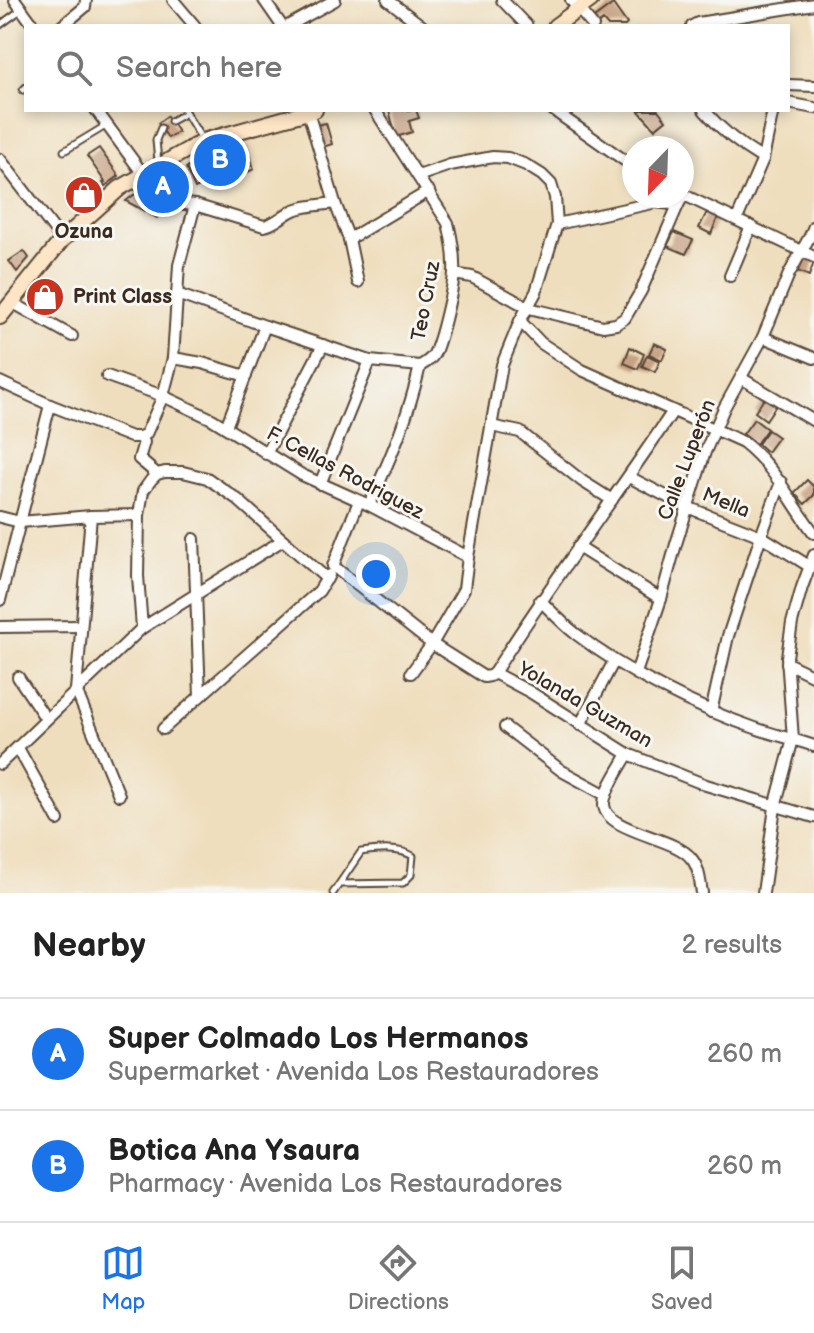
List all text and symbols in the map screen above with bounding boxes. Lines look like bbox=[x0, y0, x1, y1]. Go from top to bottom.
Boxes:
search box bbox=[24, 24, 790, 112]
icon: search bbox=[52, 46, 96, 90]
text: Search here bbox=[116, 50, 282, 86]
pin: B bbox=[194, 130, 246, 190]
north arrow bbox=[622, 136, 694, 208]
pin: A bbox=[137, 157, 189, 217]
shop icon: Ozuna bbox=[63, 174, 105, 216]
place label: Ozuna bbox=[55, 220, 113, 244]
street label: Teo Cruz bbox=[407, 259, 446, 343]
shop icon: Print Class bbox=[24, 276, 66, 318]
place label: Print Class bbox=[73, 285, 172, 309]
street label: Calle Luperón bbox=[653, 396, 721, 524]
street label: F. Cellas Rodriguez bbox=[262, 422, 428, 525]
street label: Mella bbox=[699, 483, 753, 523]
your location bbox=[356, 554, 396, 594]
street label: Yolanda Guzman bbox=[513, 656, 657, 753]
text: Nearby bbox=[32, 925, 146, 966]
text: 2 results bbox=[682, 930, 782, 961]
text: Super Colmado Los Hermanos bbox=[108, 1021, 529, 1057]
text: A bbox=[50, 1039, 66, 1070]
text: 260 m bbox=[707, 1039, 782, 1070]
text: Supermarket · Avenida Los Restauradores bbox=[108, 1057, 599, 1088]
text: Botica Ana Ysaura bbox=[108, 1133, 360, 1169]
text: B bbox=[49, 1151, 67, 1182]
text: 260 m bbox=[707, 1151, 782, 1182]
text: Pharmacy · Avenida Los Restauradores bbox=[108, 1169, 562, 1200]
tab: Map bbox=[101, 1241, 145, 1316]
tab: Directions bbox=[348, 1241, 449, 1316]
tab: Saved bbox=[651, 1241, 713, 1316]

